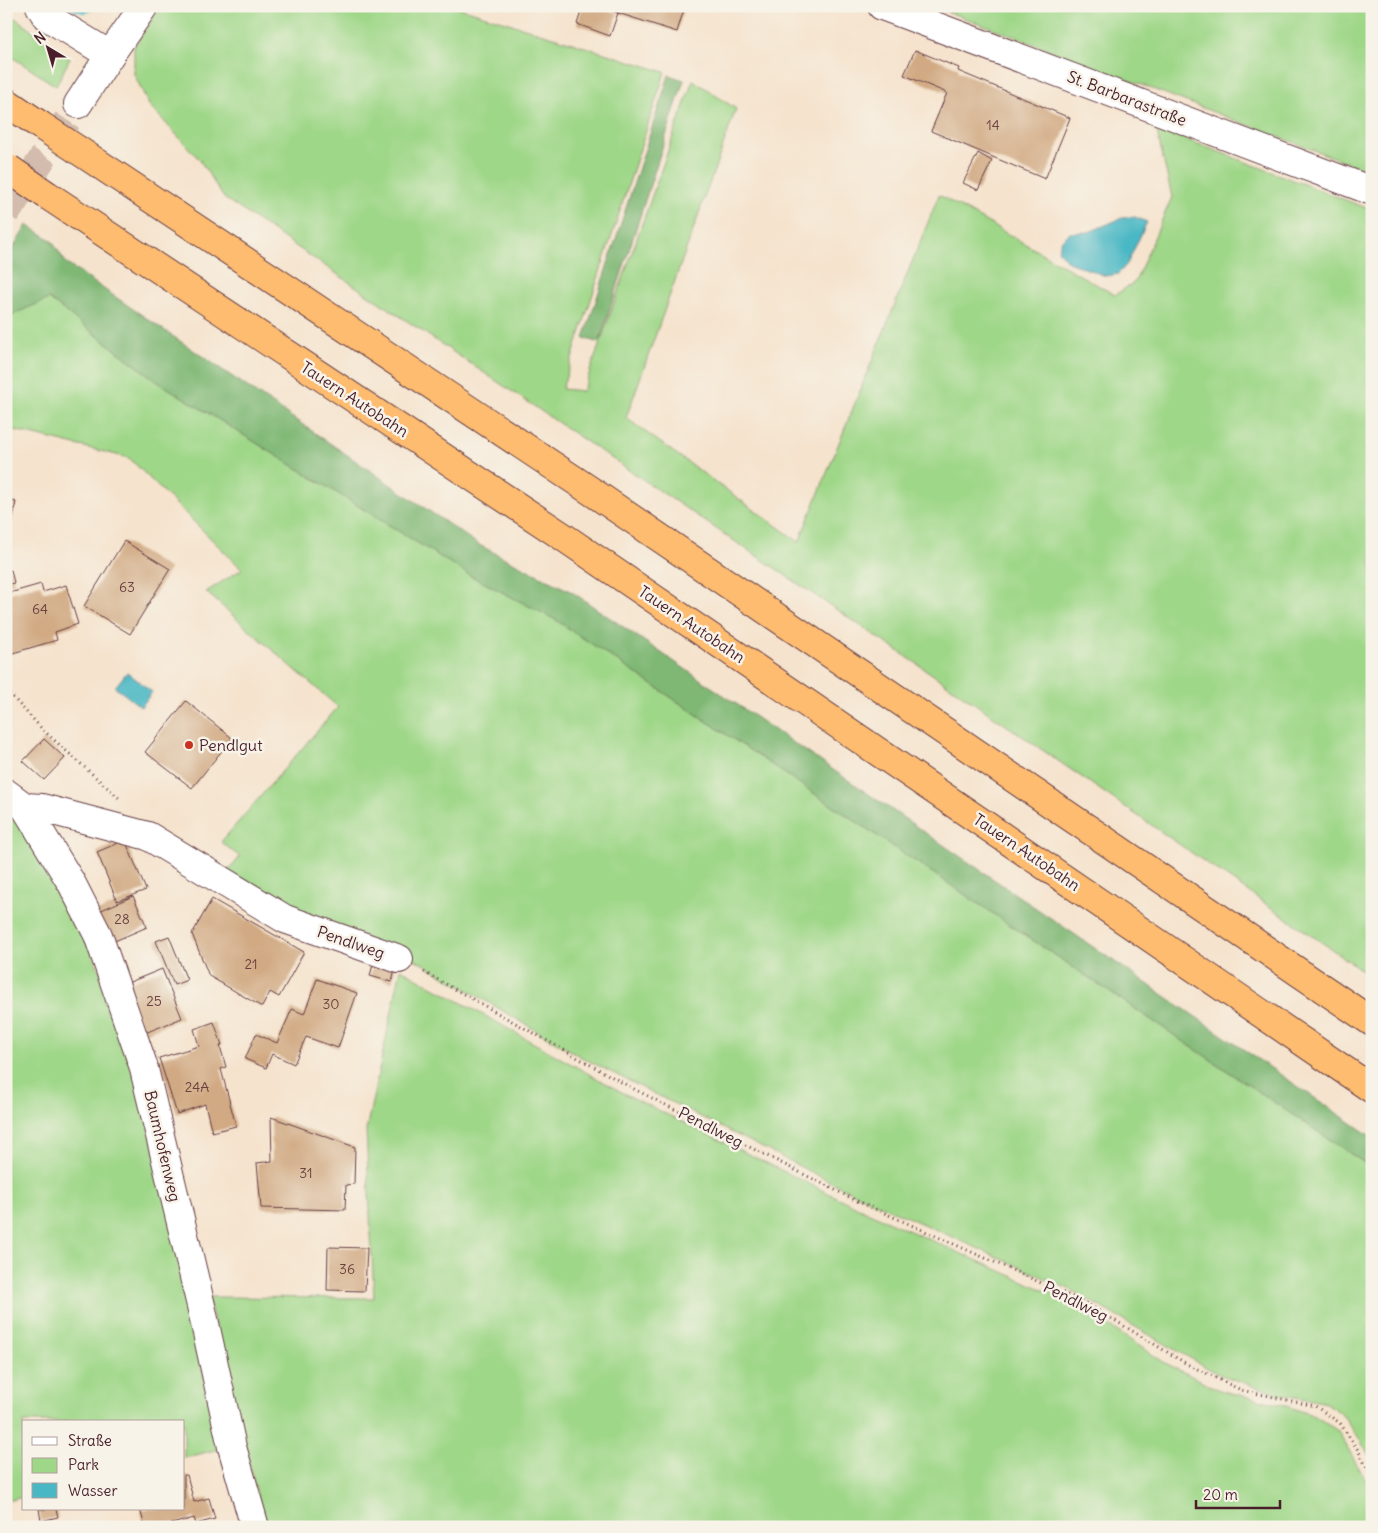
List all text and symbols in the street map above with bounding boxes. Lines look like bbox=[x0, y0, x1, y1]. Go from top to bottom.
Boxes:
north arrow bbox=[22, 22, 72, 72]
text: N bbox=[31, 28, 49, 48]
street label: St. Barbarastraße bbox=[1064, 66, 1190, 130]
house number: 14 bbox=[986, 116, 1000, 134]
street label: Tauern Autobahn bbox=[297, 357, 413, 441]
house number: 63 bbox=[119, 578, 135, 596]
street label: Tauern Autobahn bbox=[635, 581, 749, 667]
house number: 64 bbox=[32, 600, 48, 618]
place label: Pendlgut bbox=[199, 735, 263, 755]
marker: Pendlgut bbox=[183, 739, 195, 751]
street label: Tauern Autobahn bbox=[970, 809, 1084, 895]
house number: 28 bbox=[114, 910, 130, 928]
street label: Pendlweg bbox=[315, 921, 387, 963]
house number: 21 bbox=[244, 955, 258, 973]
house number: 25 bbox=[146, 992, 162, 1010]
house number: 30 bbox=[322, 995, 340, 1013]
house number: 24A bbox=[185, 1078, 209, 1096]
street label: Baumhofenweg bbox=[140, 1088, 186, 1204]
street label: Pendlweg bbox=[675, 1102, 747, 1152]
house number: 31 bbox=[299, 1164, 313, 1182]
house number: 36 bbox=[339, 1260, 355, 1278]
street label: Pendlweg bbox=[1040, 1276, 1112, 1326]
legend bbox=[22, 1420, 185, 1510]
text: Straße bbox=[68, 1431, 112, 1450]
text: Park bbox=[68, 1455, 99, 1474]
scale bar bbox=[1196, 1478, 1279, 1510]
text: Wasser bbox=[68, 1481, 118, 1500]
text: 20 m bbox=[1203, 1485, 1238, 1504]

